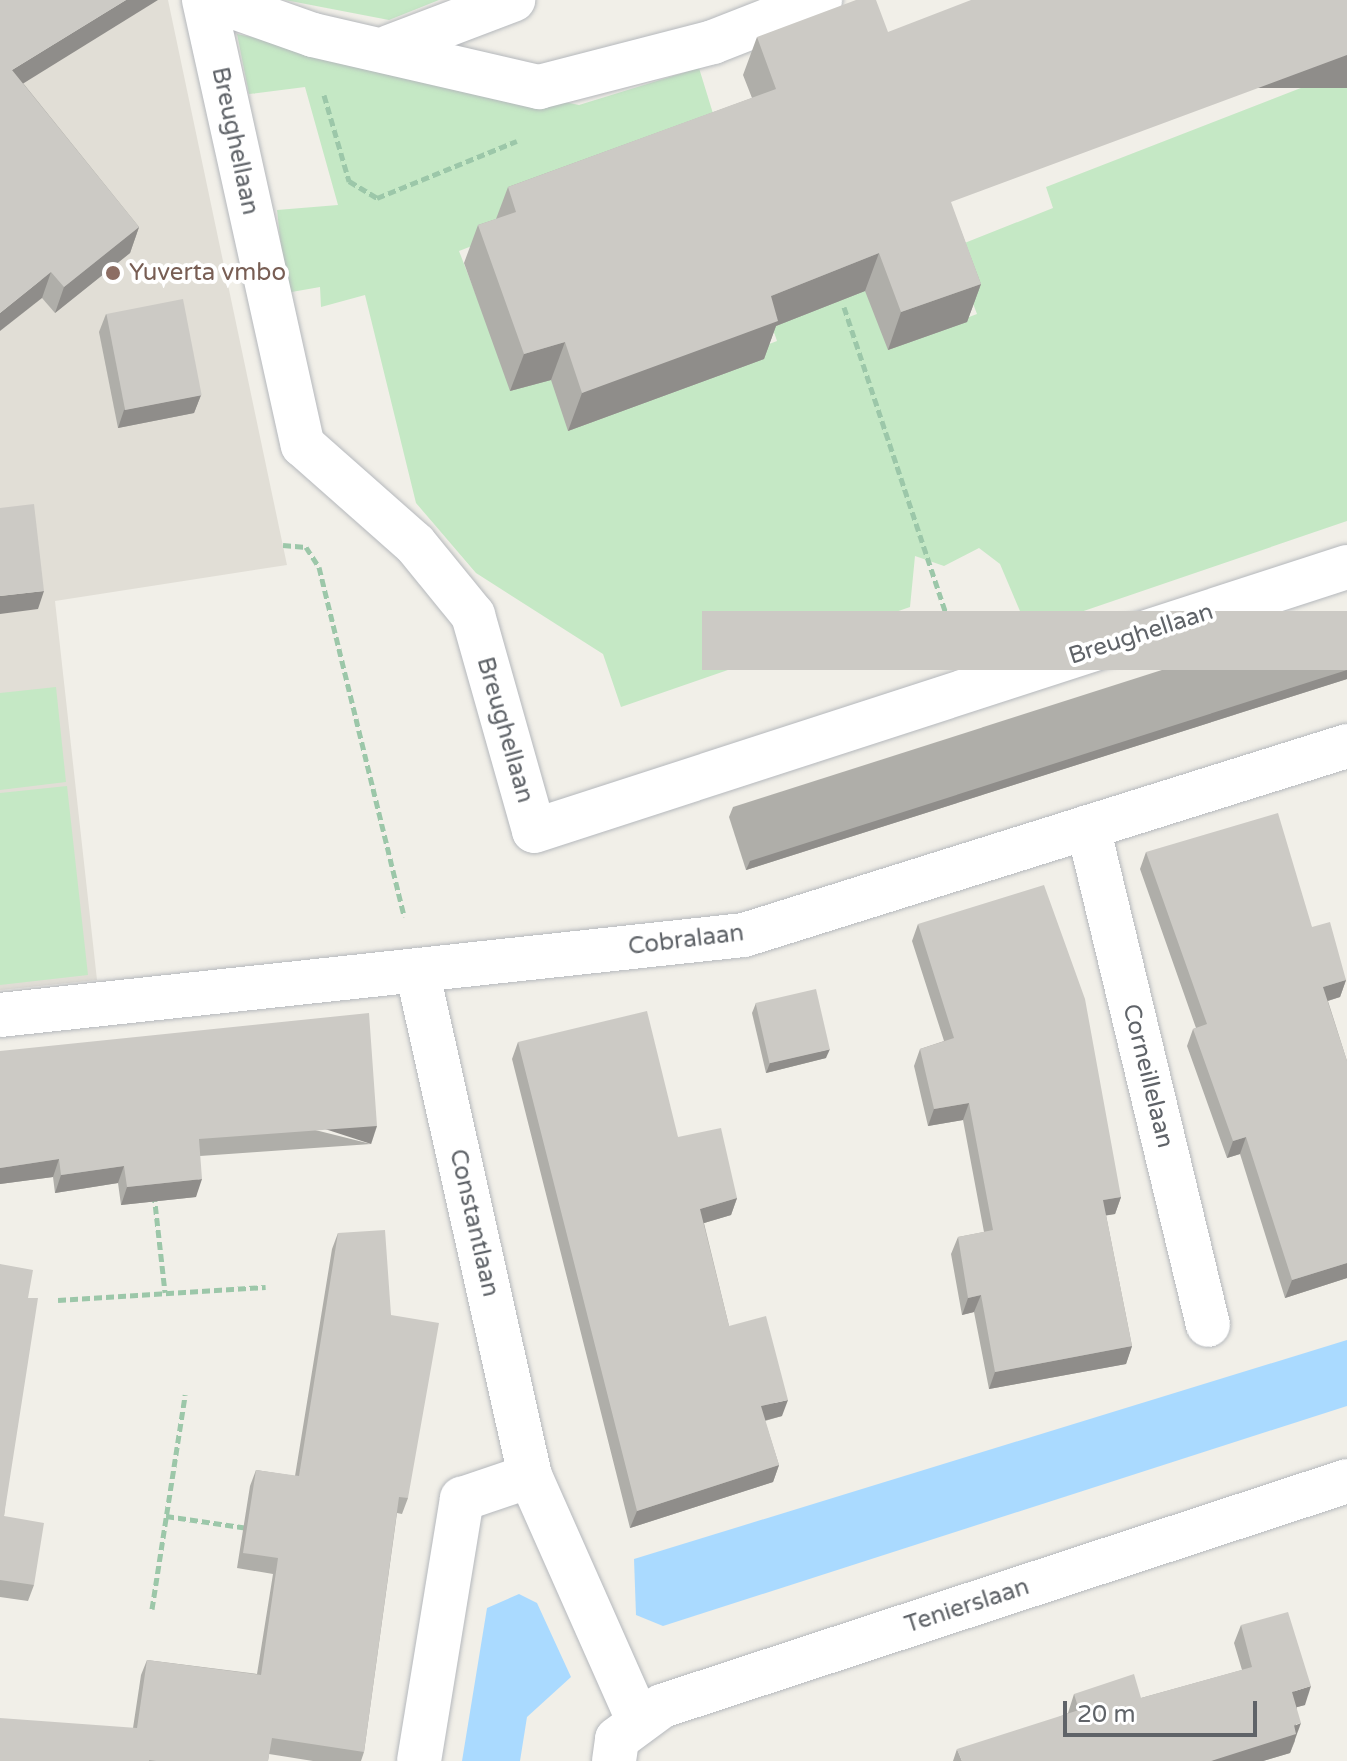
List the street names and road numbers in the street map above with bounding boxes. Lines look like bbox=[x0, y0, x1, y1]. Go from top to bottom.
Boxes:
street label: Breughellaan bbox=[205, 64, 265, 218]
street label: Breughellaan bbox=[1065, 597, 1217, 671]
street label: Breughellaan bbox=[470, 654, 540, 806]
street label: Cobralaan bbox=[627, 919, 745, 961]
street label: Corneillelaan bbox=[1116, 1001, 1180, 1151]
street label: Constantlaan bbox=[443, 1146, 505, 1300]
street label: Tenierslaan bbox=[901, 1572, 1033, 1640]

